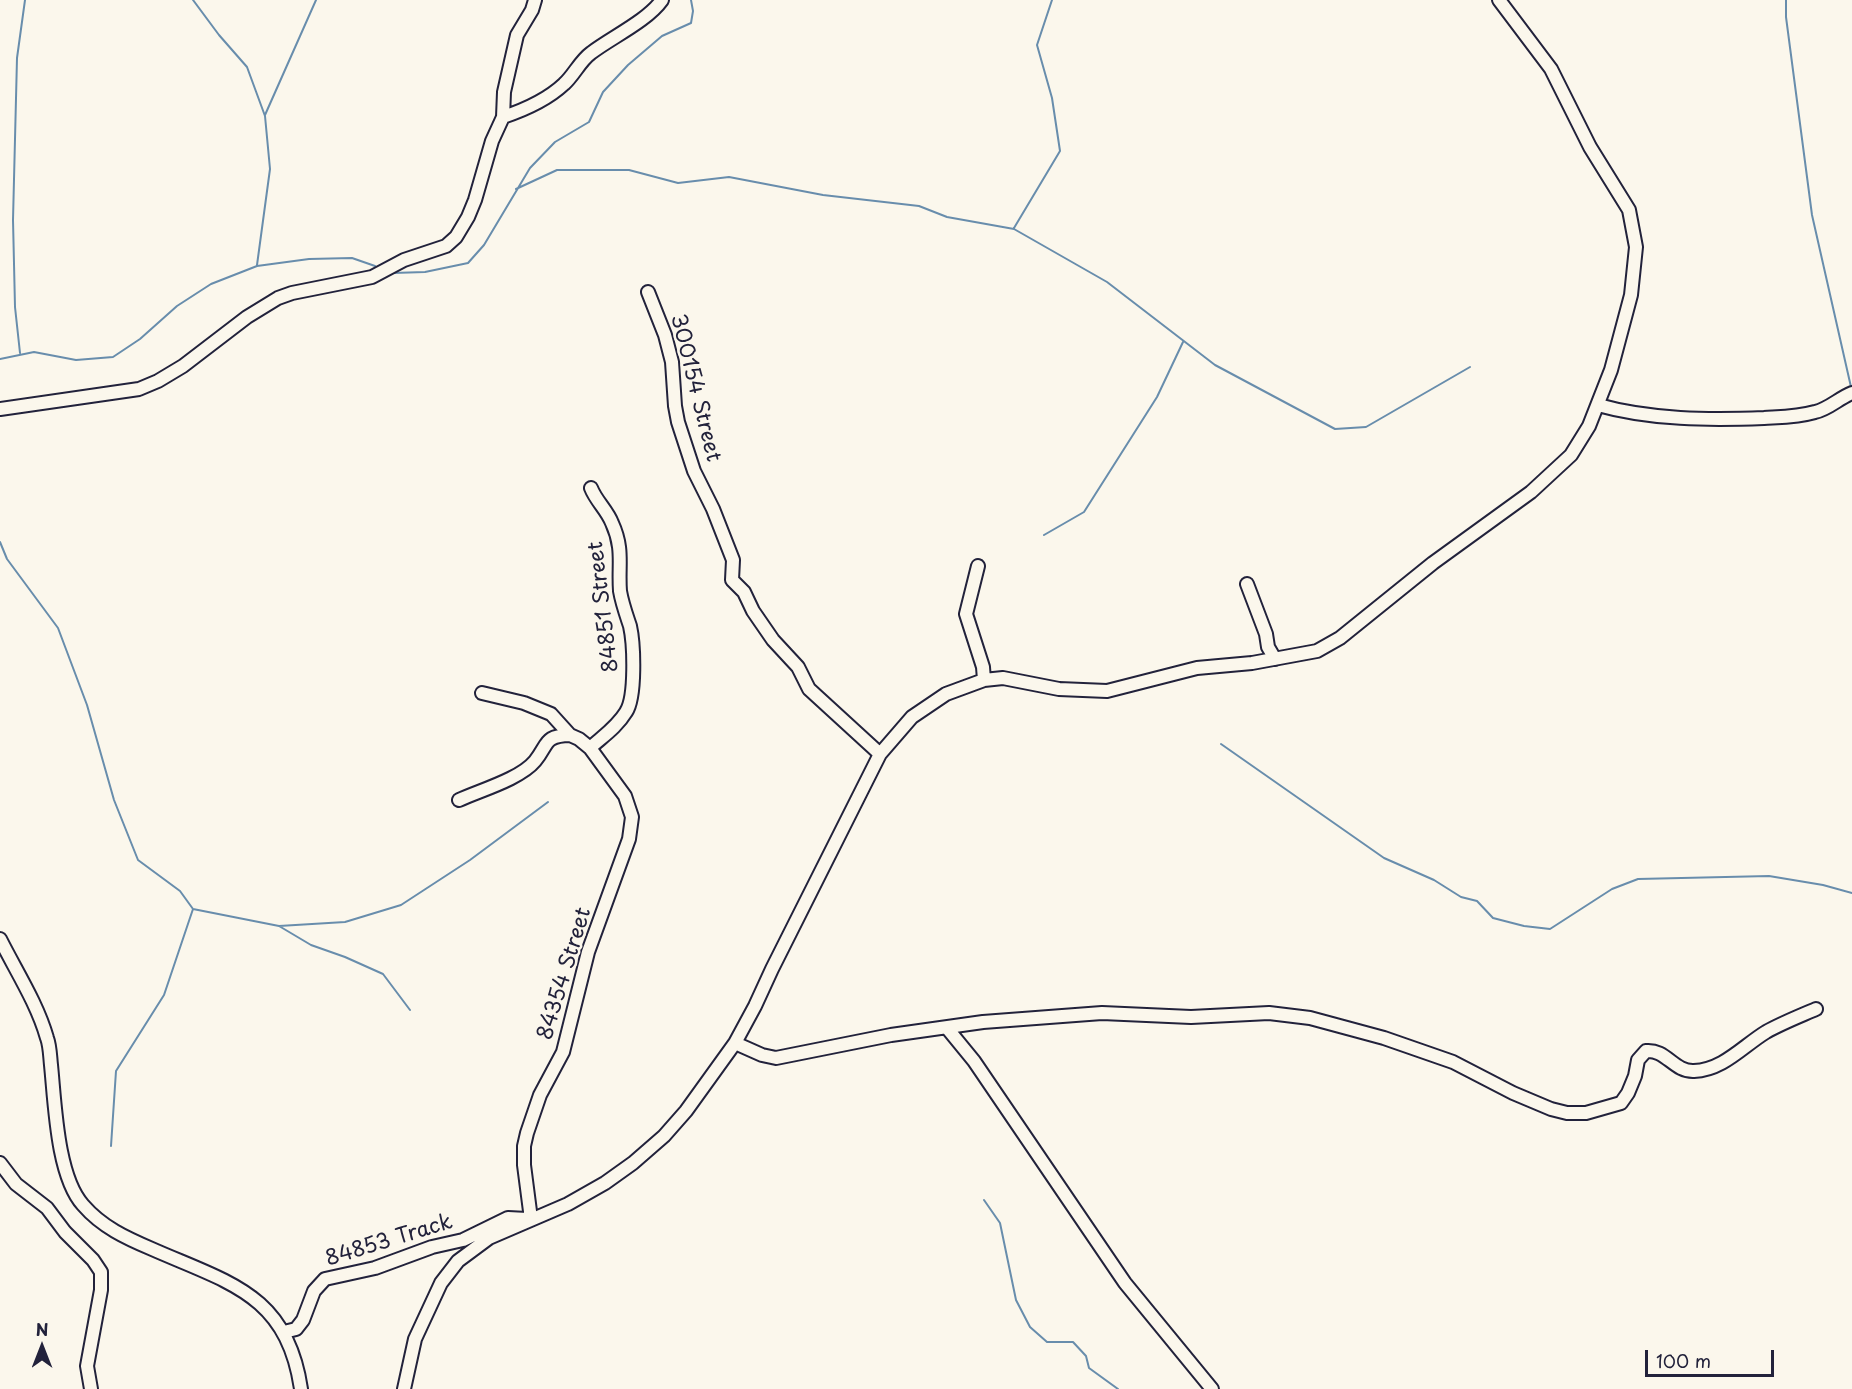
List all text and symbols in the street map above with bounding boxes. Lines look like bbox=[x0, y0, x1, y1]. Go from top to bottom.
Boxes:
street label: 300154 Street bbox=[664, 312, 726, 464]
street label: 84851 Street bbox=[583, 540, 625, 674]
street label: 84354 Street bbox=[533, 905, 597, 1043]
street label: 84853 Track bbox=[322, 1210, 456, 1272]
north arrow bbox=[12, 1317, 72, 1377]
text: N bbox=[36, 1317, 48, 1341]
scale bar bbox=[1648, 1338, 1777, 1376]
text: 100 m bbox=[1656, 1347, 1711, 1374]

